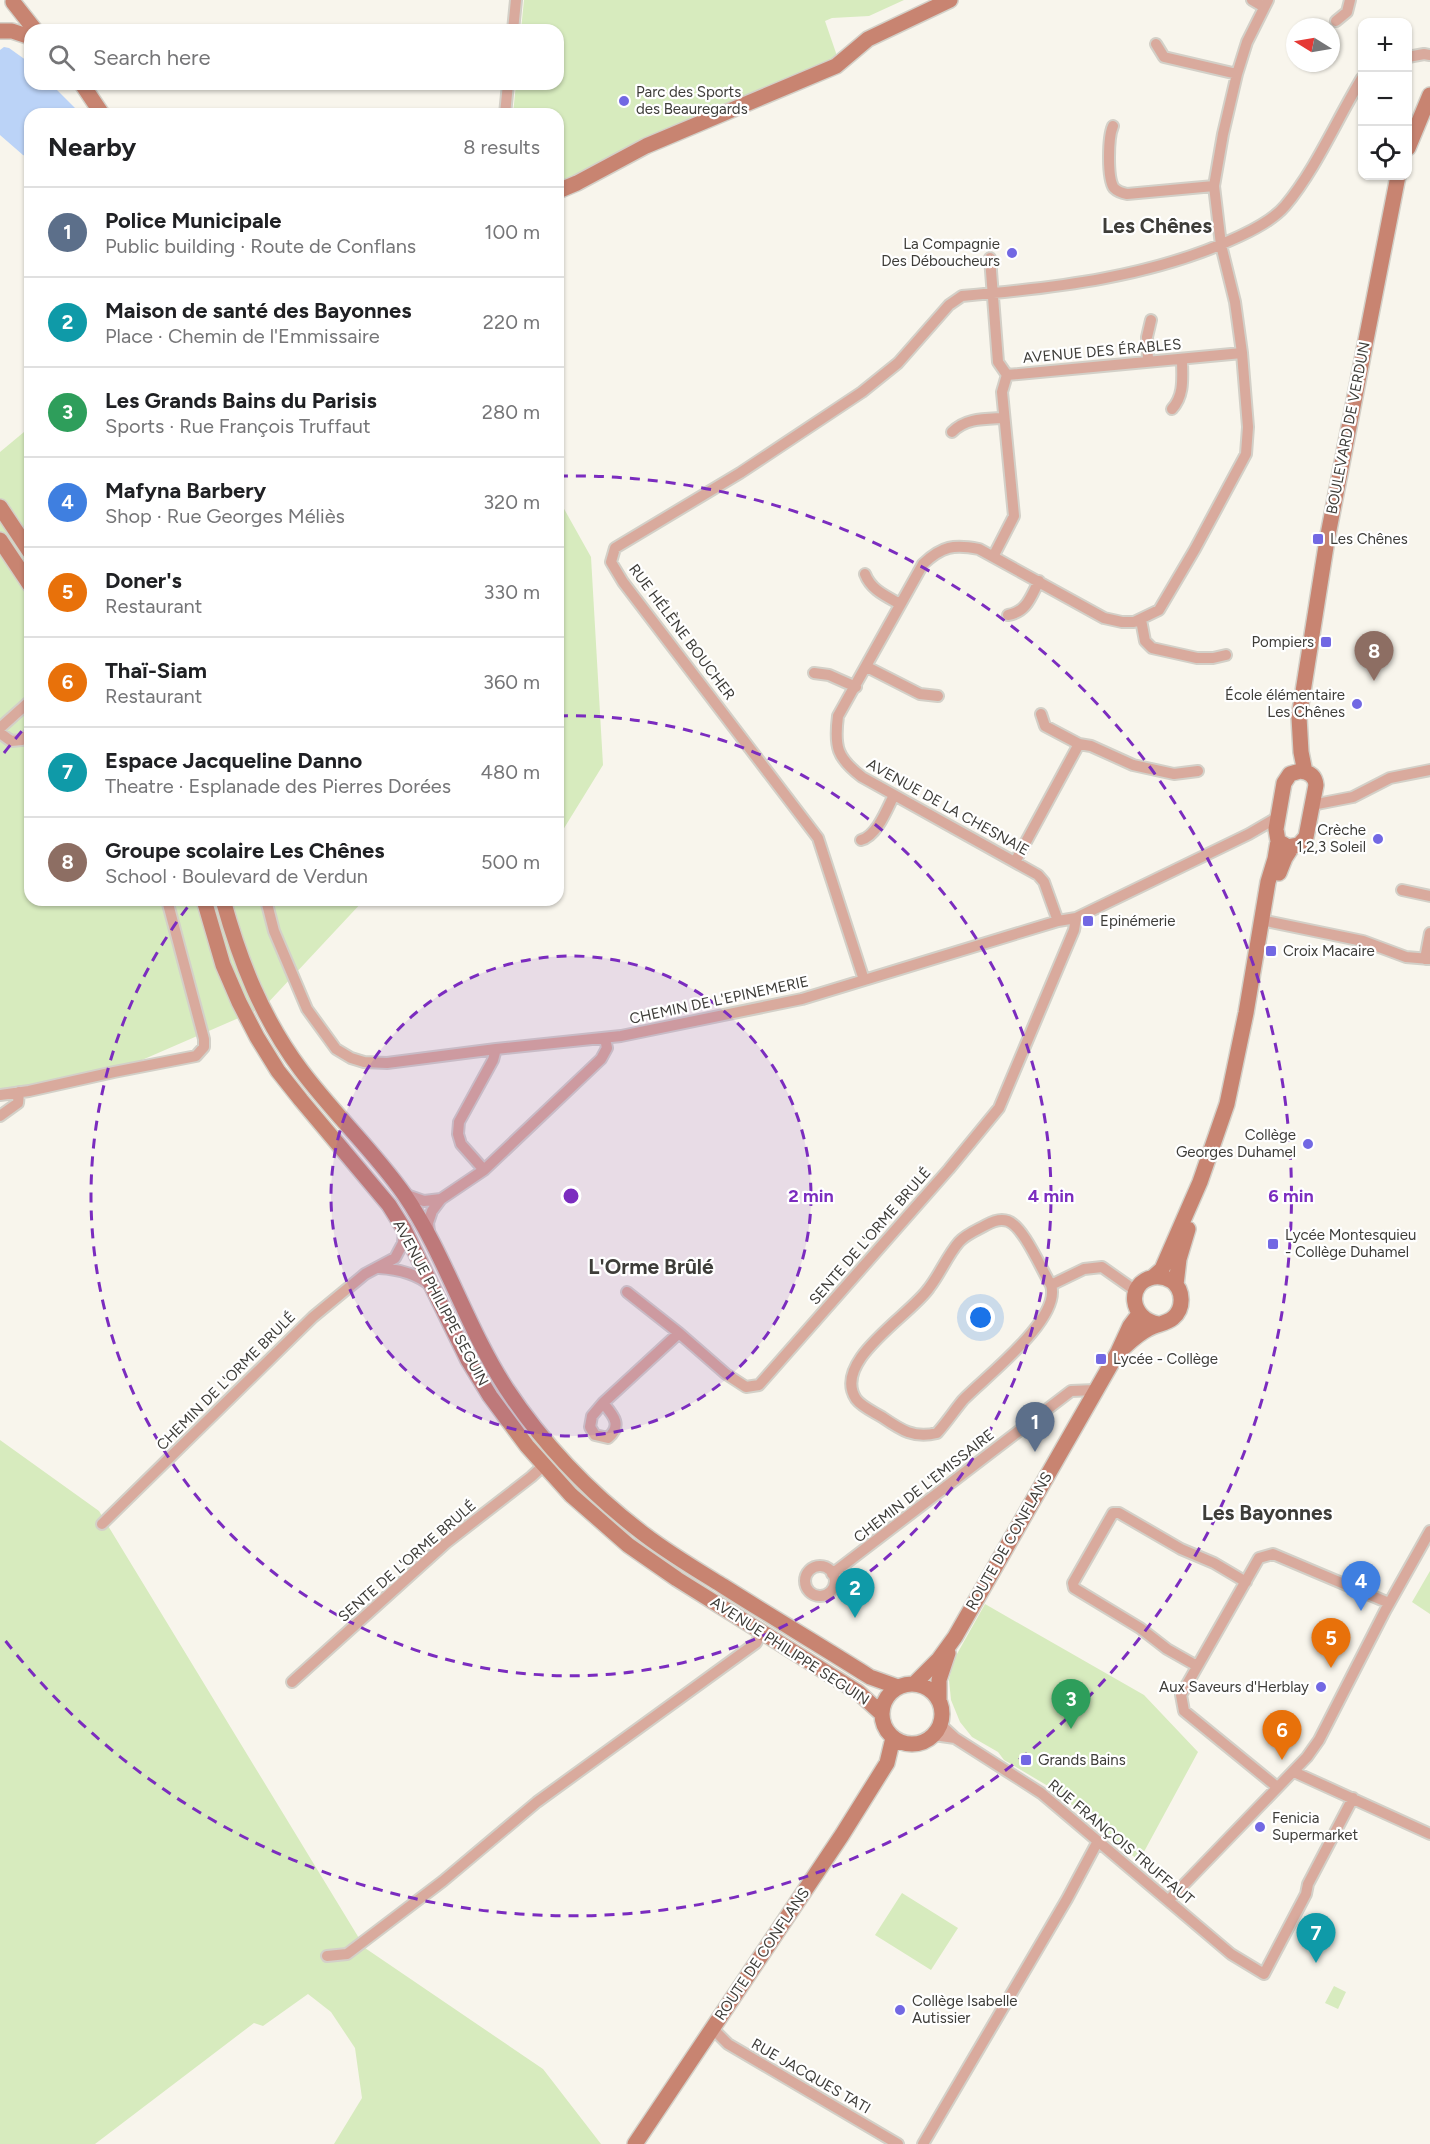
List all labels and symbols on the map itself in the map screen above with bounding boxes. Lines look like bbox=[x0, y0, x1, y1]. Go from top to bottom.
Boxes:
north arrow bbox=[1286, 18, 1340, 72]
place label: Parc des Sports des Beauregards bbox=[636, 83, 748, 118]
marker: Parc des Sports des Beauregards bbox=[617, 94, 631, 108]
district label: Les Chênes bbox=[1102, 213, 1212, 238]
place label: La Compagnie Des Déboucheurs bbox=[881, 235, 1000, 270]
marker: La Compagnie Des Déboucheurs bbox=[1005, 246, 1019, 260]
street label: AVENUE DES ÉRABLES bbox=[1022, 335, 1182, 367]
street label: BOULEVARD DE VERDUN bbox=[1322, 340, 1374, 516]
place label: Les Chênes bbox=[1330, 530, 1408, 548]
marker: Les Chênes bbox=[1311, 532, 1325, 546]
street label: RUE HÉLÈNE BOUCHER bbox=[625, 561, 739, 703]
pin: 8 bbox=[1354, 632, 1394, 681]
place label: Pompiers bbox=[1251, 633, 1314, 651]
marker: Pompiers bbox=[1319, 635, 1333, 649]
place label: École élémentaire Les Chênes bbox=[1225, 686, 1345, 721]
marker: École élémentaire Les Chênes bbox=[1350, 697, 1364, 711]
street label: AVENUE DE LA CHESNAIE bbox=[864, 755, 1032, 859]
place label: Crèche 1,2,3 Soleil bbox=[1297, 821, 1366, 856]
marker: Crèche 1,2,3 Soleil bbox=[1371, 832, 1385, 846]
place label: Epinémerie bbox=[1100, 912, 1176, 930]
marker: Epinémerie bbox=[1081, 914, 1095, 928]
place label: Croix Macaire bbox=[1283, 942, 1375, 960]
marker: Croix Macaire bbox=[1264, 944, 1278, 958]
street label: CHEMIN DE L'EPINEMERIE bbox=[628, 972, 810, 1028]
place label: Collège Georges Duhamel bbox=[1176, 1126, 1296, 1161]
marker: Collège Georges Duhamel bbox=[1301, 1137, 1315, 1151]
street label: SENTE DE L'ORME BRULÉ bbox=[805, 1164, 935, 1308]
text: 2 min bbox=[788, 1185, 834, 1207]
text: 4 min bbox=[1028, 1185, 1074, 1207]
text: 6 min bbox=[1268, 1185, 1314, 1207]
centre of rings bbox=[561, 1186, 581, 1206]
street label: AVENUE PHILIPPE SEGUIN bbox=[390, 1217, 492, 1389]
place label: Lycée Montesquieu - Collège Duhamel bbox=[1285, 1226, 1416, 1261]
marker: Lycée Montesquieu - Collège Duhamel bbox=[1266, 1237, 1280, 1251]
district label: L'Orme Brûlé bbox=[588, 1254, 714, 1279]
your location bbox=[966, 1303, 995, 1332]
street label: CHEMIN DE L'ORME BRULÉ bbox=[153, 1308, 299, 1454]
place label: Lycée - Collège bbox=[1113, 1350, 1218, 1368]
marker: Lycée - Collège bbox=[1094, 1352, 1108, 1366]
pin: 1 bbox=[1016, 1402, 1054, 1452]
street label: CHEMIN DE L'EMISSAIRE bbox=[850, 1426, 998, 1546]
street label: ROUTE DE CONFLANS bbox=[962, 1469, 1056, 1613]
street label: SENTE DE L'ORME BRULÉ bbox=[335, 1496, 479, 1626]
district label: Les Bayonnes bbox=[1202, 1500, 1333, 1525]
pin: 4 bbox=[1342, 1562, 1380, 1611]
pin: 2 bbox=[836, 1568, 874, 1618]
street label: AVENUE PHILIPPE SEGUIN bbox=[707, 1593, 873, 1709]
pin: 5 bbox=[1312, 1618, 1350, 1668]
place label: Aux Saveurs d'Herblay bbox=[1159, 1678, 1309, 1696]
pin: 3 bbox=[1052, 1680, 1090, 1729]
marker: Aux Saveurs d'Herblay bbox=[1314, 1680, 1328, 1694]
pin: 6 bbox=[1262, 1710, 1302, 1760]
place label: Grands Bains bbox=[1038, 1751, 1126, 1769]
marker: Grands Bains bbox=[1019, 1753, 1033, 1767]
street label: RUE FRANÇOIS TRUFFAUT bbox=[1044, 1776, 1198, 1909]
place label: Fenicia Supermarket bbox=[1272, 1809, 1358, 1844]
marker: Fenicia Supermarket bbox=[1253, 1820, 1267, 1834]
street label: ROUTE DE CONFLANS bbox=[711, 1884, 813, 2024]
pin: 7 bbox=[1296, 1914, 1336, 1963]
place label: Collège Isabelle Autissier bbox=[912, 1992, 1018, 2027]
marker: Collège Isabelle Autissier bbox=[893, 2003, 907, 2017]
street label: RUE JACQUES TATI bbox=[748, 2035, 874, 2117]

